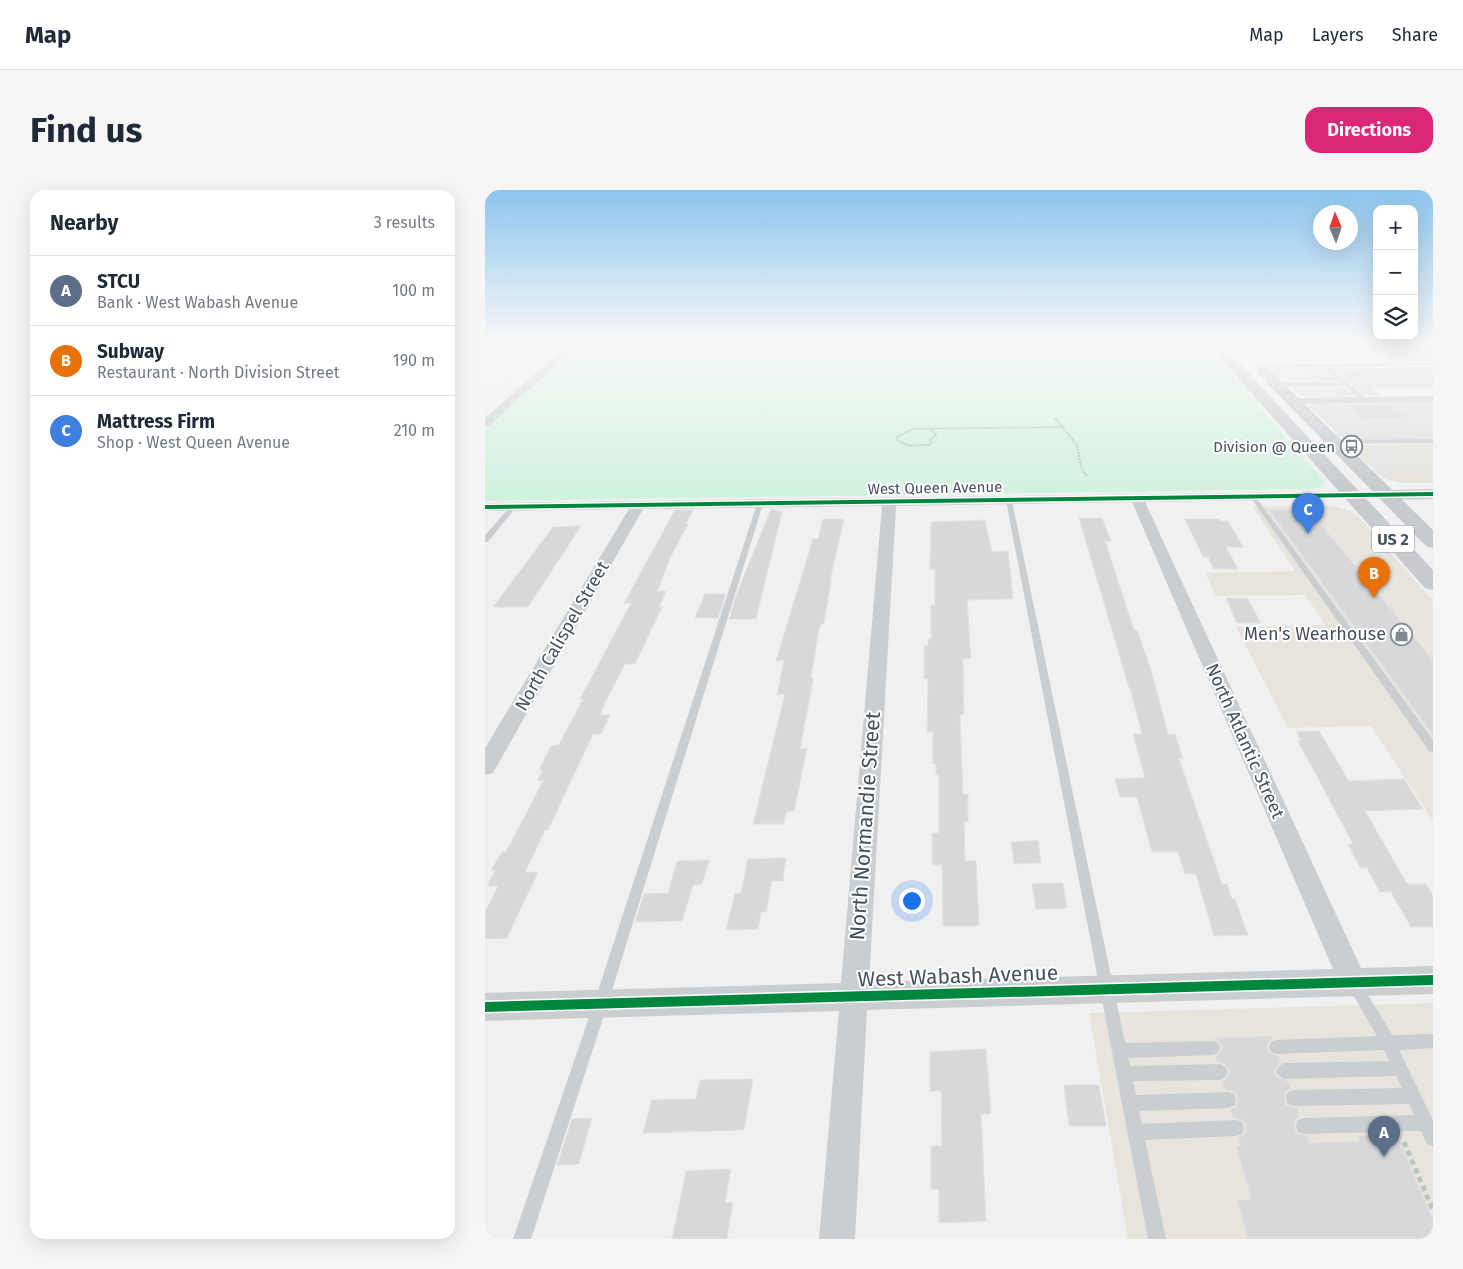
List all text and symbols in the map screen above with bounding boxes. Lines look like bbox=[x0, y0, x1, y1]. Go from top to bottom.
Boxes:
text: Map bbox=[25, 21, 71, 49]
text: Map bbox=[1249, 24, 1284, 46]
text: Layers bbox=[1312, 24, 1364, 46]
text: Share bbox=[1392, 24, 1438, 46]
button: Directions bbox=[1305, 107, 1433, 153]
text: Find us bbox=[30, 109, 142, 151]
north arrow bbox=[1313, 205, 1358, 250]
map controls bbox=[1373, 205, 1418, 340]
button: + bbox=[1373, 205, 1418, 250]
text: Nearby bbox=[50, 210, 118, 236]
text: 3 results bbox=[374, 213, 435, 232]
button: − bbox=[1373, 250, 1418, 295]
text: STCU bbox=[97, 270, 140, 293]
text: A bbox=[61, 281, 71, 300]
text: 100 m bbox=[392, 281, 435, 300]
text: Bank · West Wabash Avenue bbox=[97, 293, 298, 312]
button: layers bbox=[1373, 295, 1418, 340]
text: Subway bbox=[97, 340, 164, 363]
text: B bbox=[61, 351, 71, 370]
text: 190 m bbox=[393, 351, 435, 370]
text: Restaurant · North Division Street bbox=[97, 363, 340, 382]
text: Mattress Firm bbox=[97, 410, 215, 433]
text: C bbox=[61, 421, 71, 440]
text: 210 m bbox=[394, 421, 435, 440]
text: Shop · West Queen Avenue bbox=[97, 433, 290, 452]
bus stop icon: Division @ Queen bbox=[1339, 435, 1363, 459]
place label: Division @ Queen bbox=[1213, 438, 1335, 456]
street label: West Queen Avenue bbox=[867, 478, 1003, 498]
pin: C bbox=[1292, 493, 1324, 534]
road number: US 2 bbox=[1372, 526, 1414, 552]
street label: North Calispel Street bbox=[510, 557, 614, 715]
pin: B bbox=[1358, 557, 1390, 598]
shop icon: Men's Wearhouse bbox=[1390, 622, 1414, 646]
place label: Men's Wearhouse bbox=[1244, 623, 1386, 645]
street label: North Atlantic Street bbox=[1201, 660, 1289, 822]
street label: North Normandie Street bbox=[844, 710, 886, 941]
your location bbox=[899, 888, 925, 914]
street label: West Wabash Avenue bbox=[857, 960, 1059, 992]
pin: A bbox=[1368, 1116, 1400, 1157]

